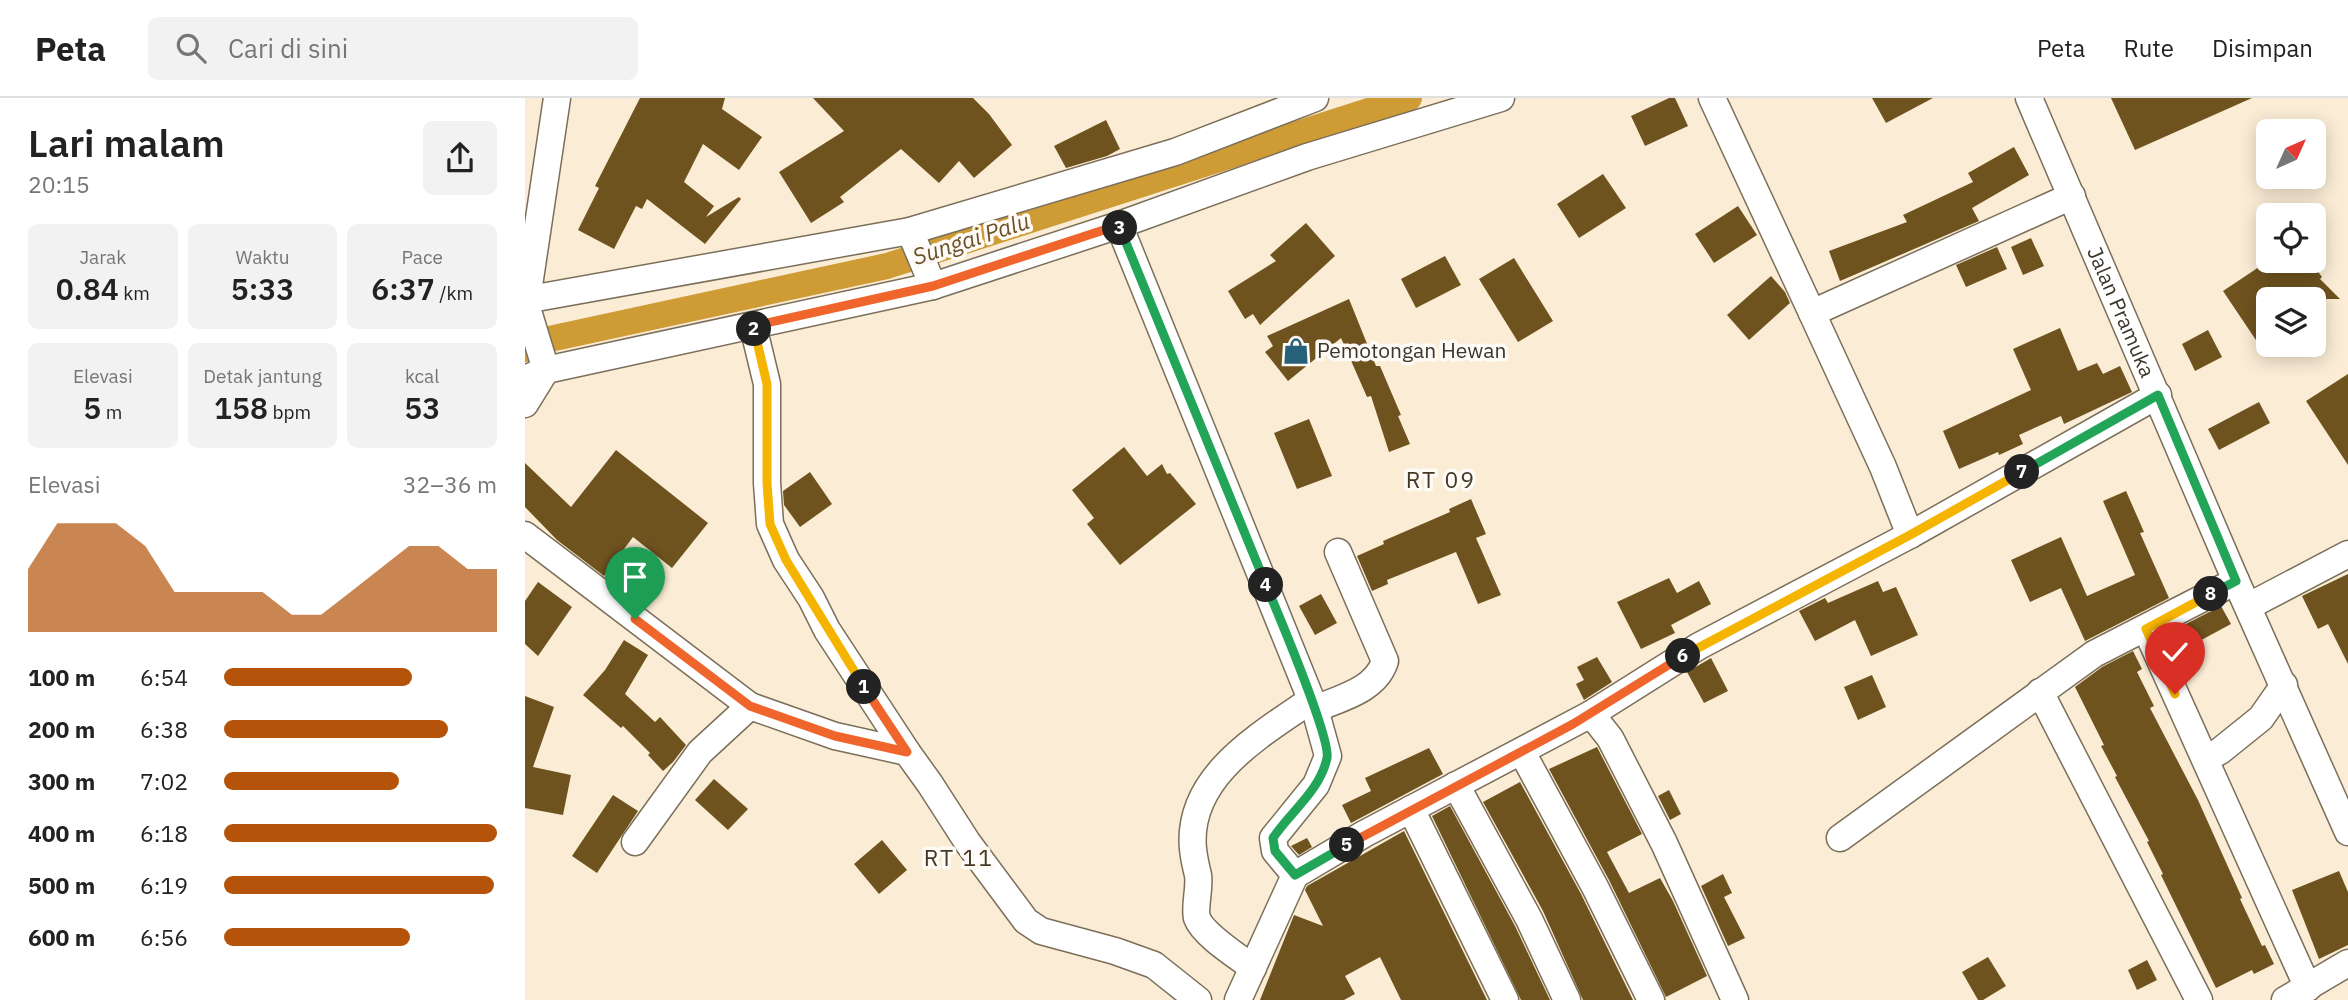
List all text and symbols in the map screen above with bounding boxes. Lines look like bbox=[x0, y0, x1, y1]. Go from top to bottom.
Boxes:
search box bbox=[148, 17, 638, 80]
text: Peta bbox=[35, 27, 106, 70]
icon: search bbox=[172, 29, 210, 67]
text: Cari di sini bbox=[228, 31, 348, 65]
text: Peta bbox=[2037, 32, 2085, 64]
text: Rute bbox=[2123, 32, 2174, 64]
text: Disimpan bbox=[2212, 32, 2313, 64]
text: Lari malam bbox=[28, 118, 225, 167]
north arrow bbox=[2256, 119, 2326, 189]
map controls bbox=[2256, 119, 2326, 357]
button: share bbox=[423, 121, 497, 195]
text: 20:15 bbox=[28, 169, 90, 199]
button: locate bbox=[2256, 203, 2326, 273]
water label: Sungai Palu bbox=[908, 205, 1033, 271]
pin: 3 bbox=[1103, 211, 1137, 246]
text: 3 bbox=[1114, 215, 1125, 239]
street label: Jalan Pramuka bbox=[2081, 242, 2162, 381]
text: Jarak bbox=[79, 245, 126, 269]
text: Waktu bbox=[235, 245, 290, 269]
text: Pace bbox=[401, 245, 443, 269]
text: 0.84 bbox=[56, 269, 119, 308]
text: 5:33 bbox=[231, 269, 294, 308]
text: 6:37 bbox=[371, 269, 435, 308]
text: km bbox=[119, 281, 150, 305]
text: /km bbox=[435, 281, 473, 305]
button: layers bbox=[2256, 287, 2326, 357]
pin: 2 bbox=[737, 312, 771, 346]
text: 2 bbox=[748, 316, 759, 340]
shop icon: Pemotongan Hewan bbox=[1281, 336, 1311, 366]
place label: Pemotongan Hewan bbox=[1317, 336, 1506, 364]
text: Elevasi bbox=[73, 364, 133, 388]
text: Detak jantung bbox=[203, 364, 322, 388]
text: kcal bbox=[405, 364, 439, 388]
text: 5 bbox=[83, 388, 101, 427]
text: 158 bbox=[214, 388, 268, 427]
text: 53 bbox=[404, 388, 440, 427]
text: m bbox=[101, 400, 122, 424]
text: bpm bbox=[268, 400, 311, 424]
pin: 7 bbox=[2005, 454, 2039, 490]
text: 7 bbox=[2016, 459, 2027, 483]
district label: RT 09 bbox=[1406, 464, 1476, 494]
text: Elevasi bbox=[28, 469, 100, 499]
text: 32–36 m bbox=[403, 469, 497, 499]
pin bbox=[605, 547, 665, 619]
icon: arrive bbox=[616, 558, 654, 596]
pin: 4 bbox=[1249, 568, 1283, 602]
text: 4 bbox=[1260, 572, 1271, 596]
pin: 8 bbox=[2193, 576, 2229, 612]
text: 8 bbox=[2205, 581, 2216, 605]
pin bbox=[2145, 622, 2205, 694]
icon: check bbox=[2156, 633, 2194, 671]
pin: 6 bbox=[1665, 638, 1701, 674]
text: 6 bbox=[1677, 643, 1688, 667]
text: 100 m bbox=[28, 662, 95, 692]
text: 6:54 bbox=[140, 662, 188, 692]
pin: 1 bbox=[847, 670, 881, 704]
text: 1 bbox=[858, 674, 869, 698]
text: 200 m bbox=[28, 714, 95, 744]
text: 6:38 bbox=[140, 714, 188, 744]
text: 300 m bbox=[28, 766, 95, 796]
text: 7:02 bbox=[140, 766, 188, 796]
text: 400 m bbox=[28, 818, 95, 848]
text: 6:18 bbox=[140, 818, 188, 848]
pin: 5 bbox=[1329, 828, 1365, 862]
text: 5 bbox=[1341, 832, 1352, 856]
district label: RT 11 bbox=[924, 842, 994, 872]
text: 500 m bbox=[28, 870, 95, 900]
text: 6:19 bbox=[140, 870, 188, 900]
text: 600 m bbox=[28, 922, 95, 952]
text: 6:56 bbox=[140, 922, 188, 952]

